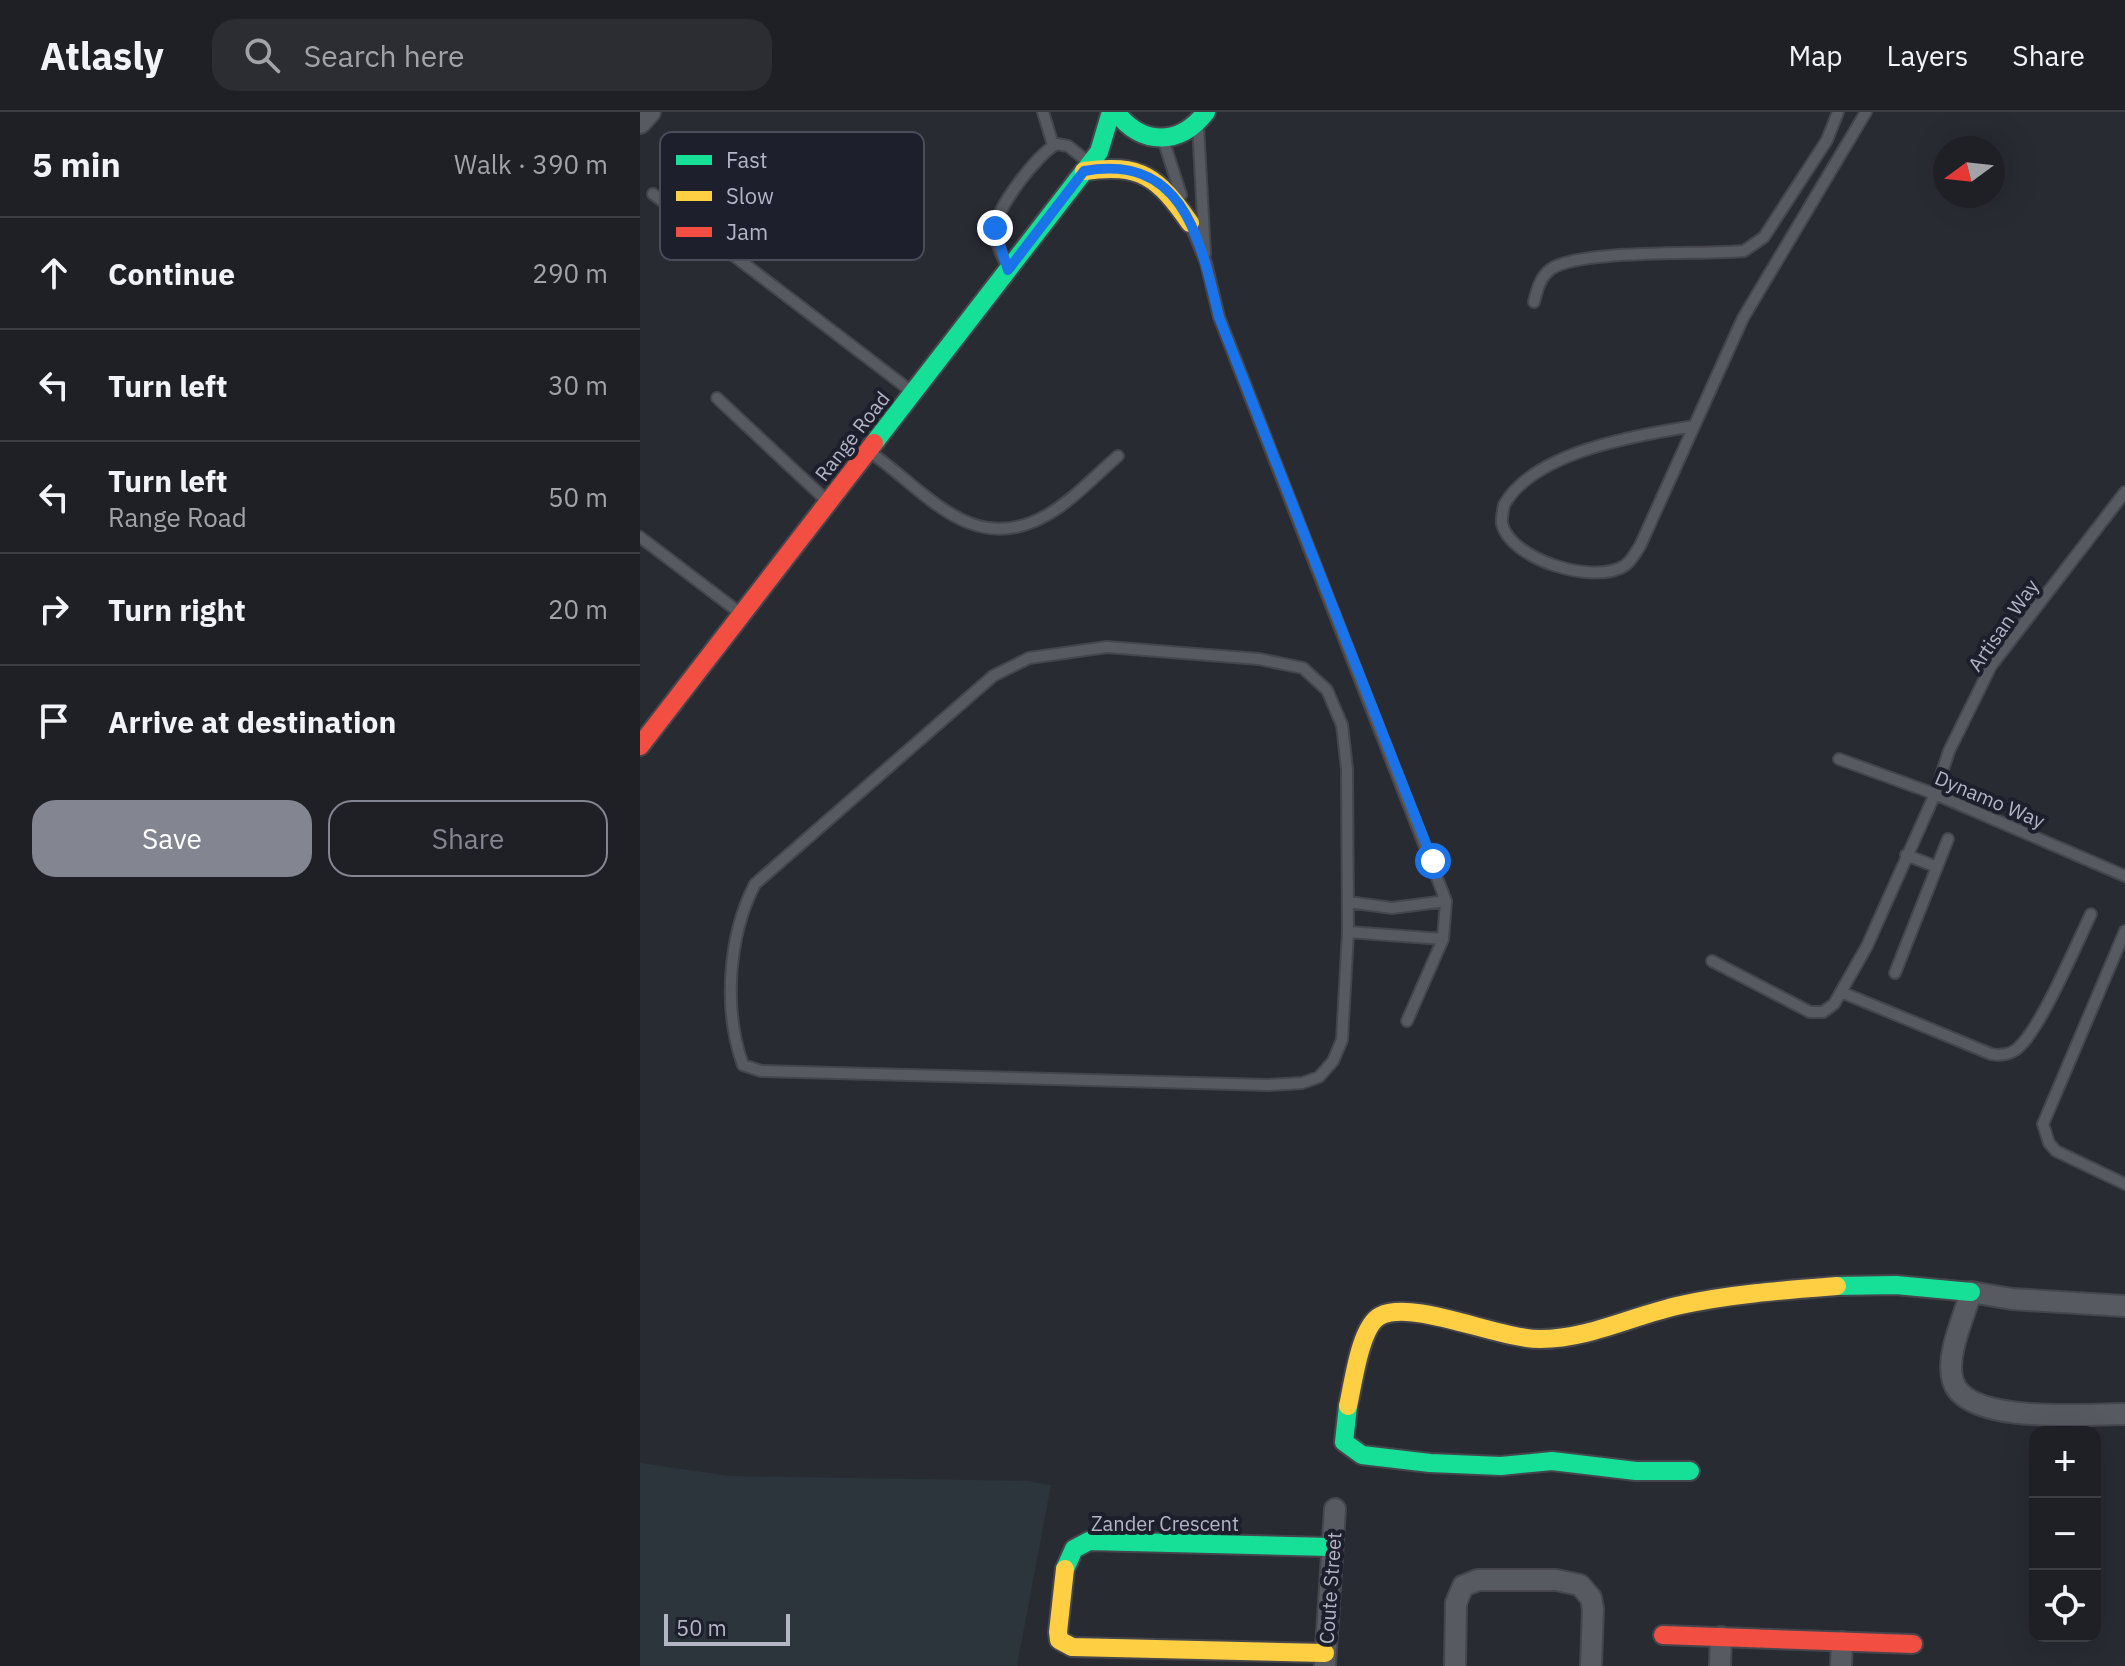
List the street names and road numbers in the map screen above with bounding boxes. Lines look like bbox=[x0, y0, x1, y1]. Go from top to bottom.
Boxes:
street label: Range Road bbox=[808, 386, 896, 486]
street label: Artisan Way bbox=[1961, 573, 2045, 677]
street label: Dynamo Way bbox=[1931, 764, 2049, 834]
street label: Zander Crescent bbox=[1091, 1510, 1239, 1537]
street label: Coute Street bbox=[1313, 1531, 1347, 1645]

